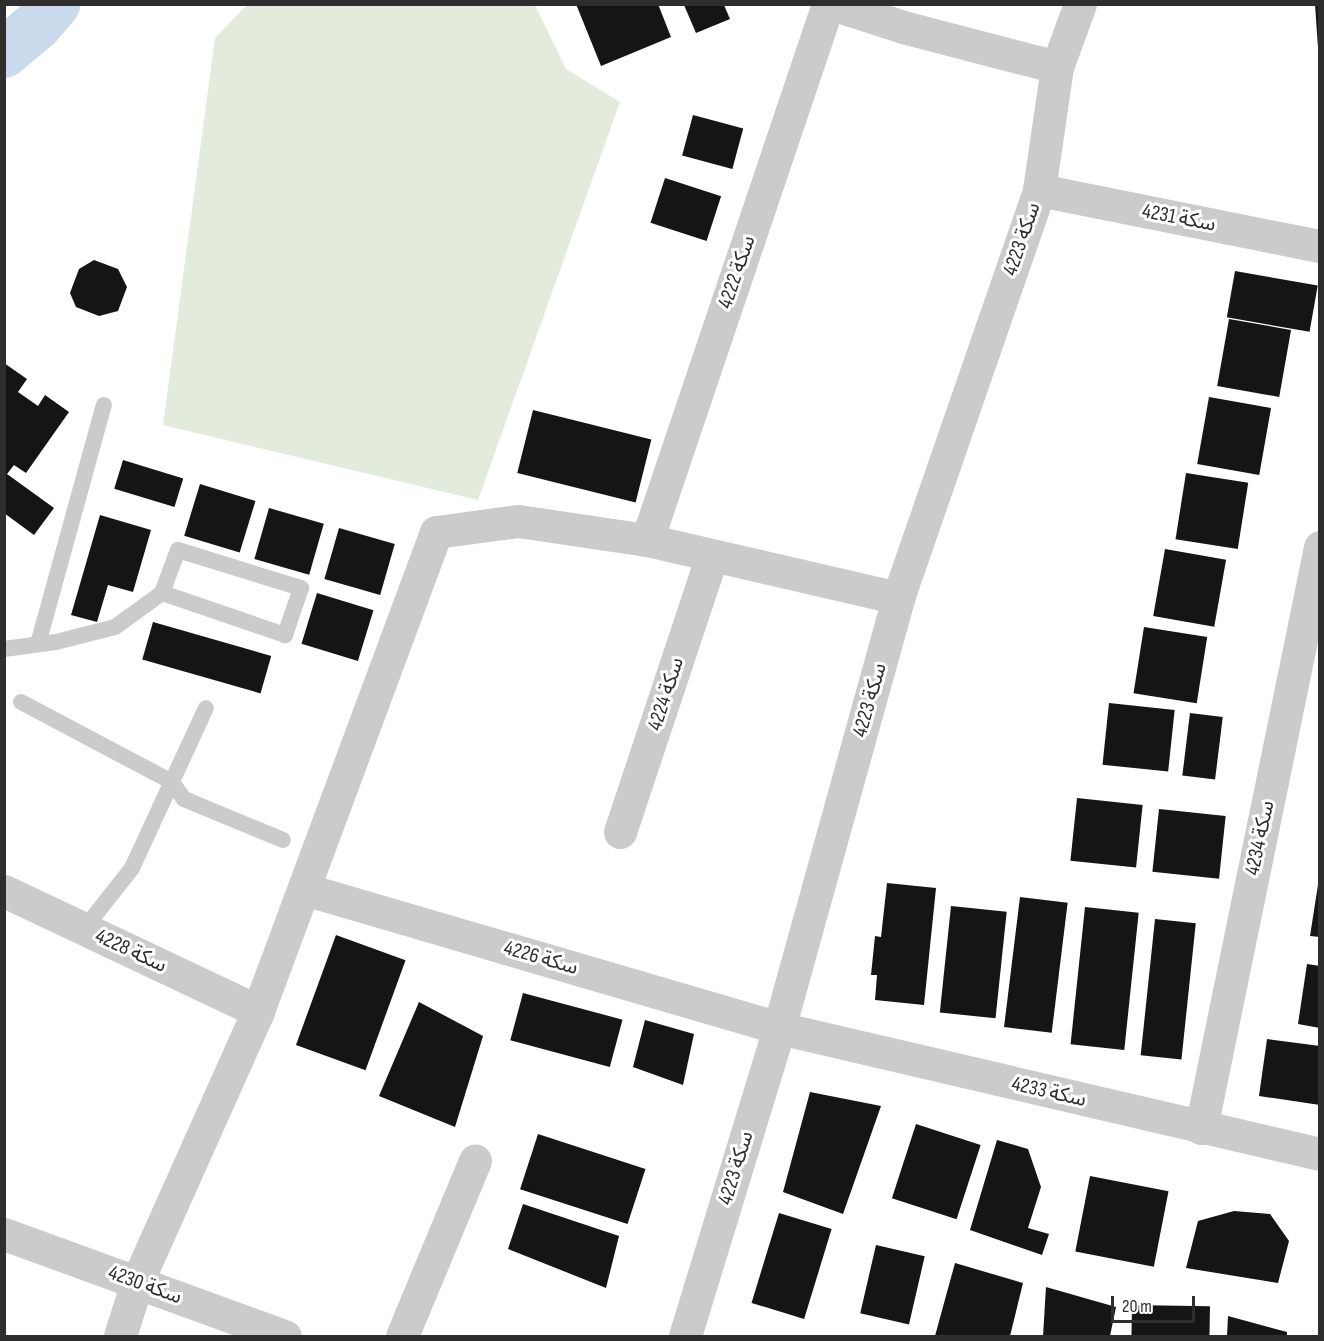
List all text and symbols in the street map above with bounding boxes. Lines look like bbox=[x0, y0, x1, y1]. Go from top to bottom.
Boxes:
street label: سكة 4223 bbox=[998, 199, 1046, 279]
street label: سكة 4231 bbox=[1140, 199, 1218, 237]
street label: سكة 4222 bbox=[713, 232, 761, 312]
street label: سكة 4224 bbox=[642, 654, 690, 734]
street label: سكة 4223 bbox=[847, 660, 893, 740]
street label: سكة 4234 bbox=[1240, 798, 1280, 878]
street label: سكة 4228 bbox=[91, 924, 171, 978]
street label: سكة 4226 bbox=[501, 935, 581, 981]
street label: سكة 4233 bbox=[1009, 1071, 1089, 1113]
street label: سكة 4223 bbox=[713, 1128, 759, 1208]
street label: سكة 4230 bbox=[105, 1260, 185, 1310]
scale bar bbox=[1114, 1284, 1198, 1322]
text: 20 m bbox=[1122, 1296, 1152, 1317]

